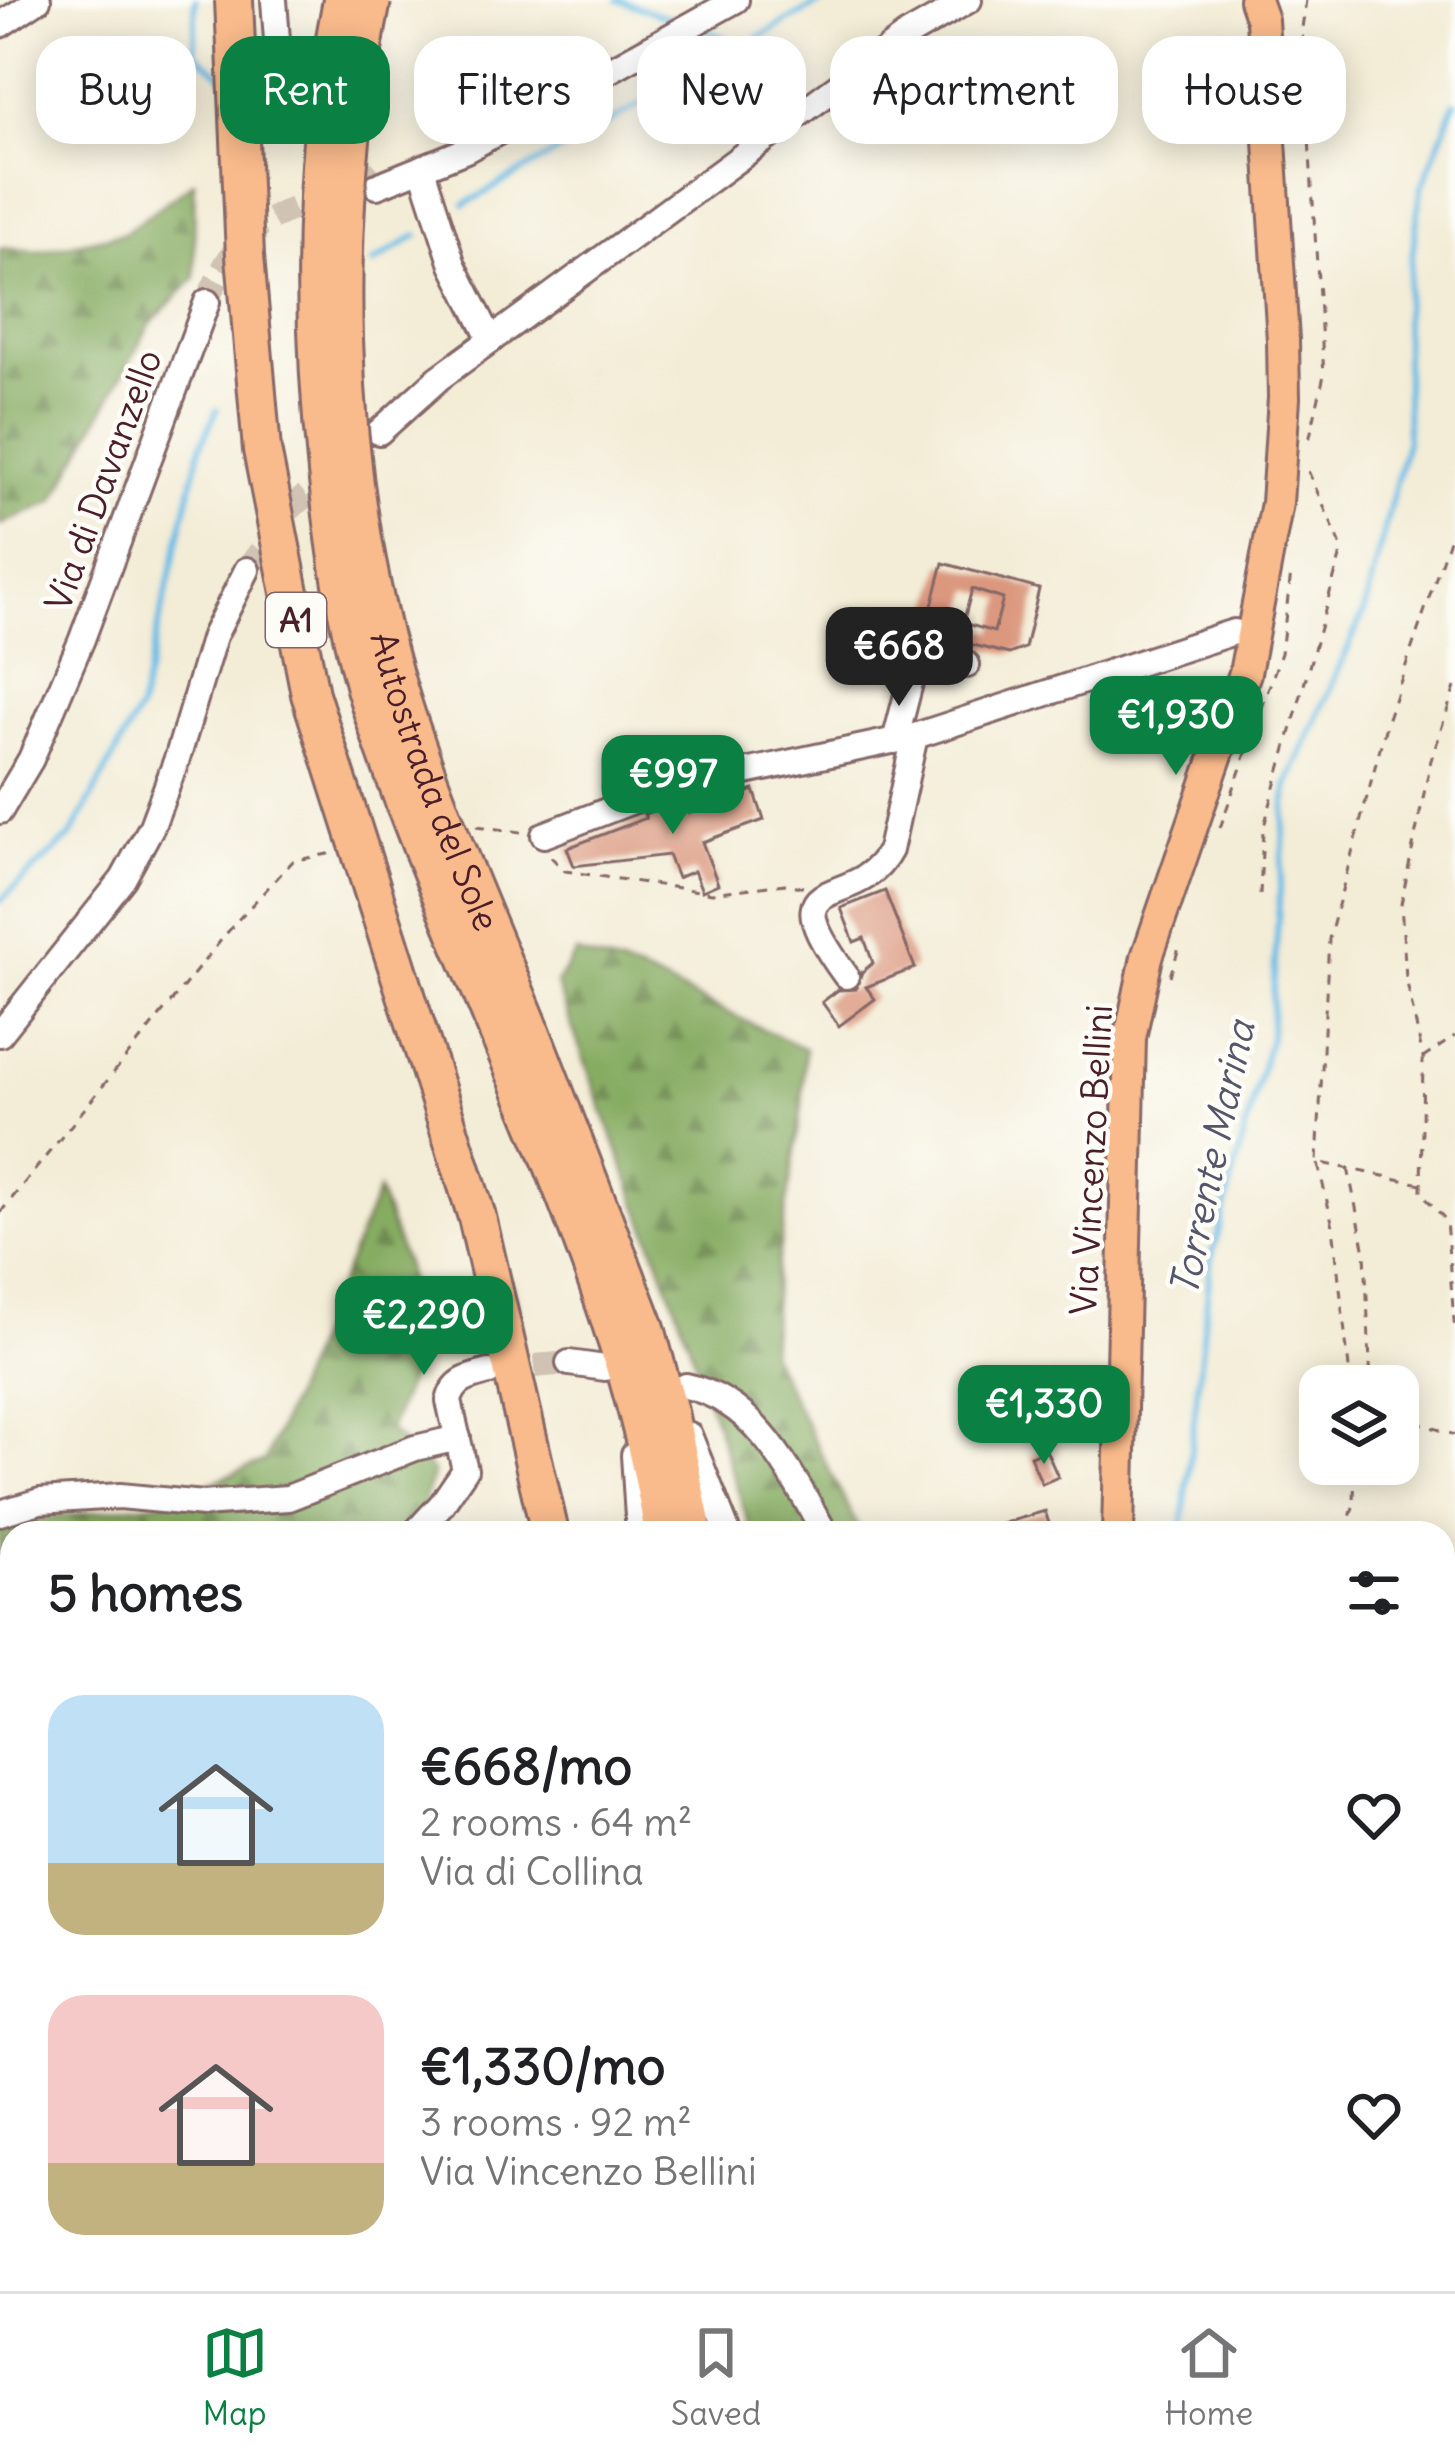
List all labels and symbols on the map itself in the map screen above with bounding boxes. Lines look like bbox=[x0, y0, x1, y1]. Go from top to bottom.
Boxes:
street label: Via di Davanzello bbox=[35, 343, 172, 617]
road number: A1 bbox=[266, 593, 326, 647]
pin: €668 bbox=[828, 607, 970, 709]
street label: Autostrada del Sole bbox=[360, 627, 509, 938]
pin: €1,930 bbox=[1078, 676, 1274, 778]
pin: €997 bbox=[602, 735, 744, 837]
street label: Via Vincenzo Bellini bbox=[1061, 1004, 1122, 1316]
water label: Torrente Marina bbox=[1159, 1014, 1266, 1300]
pin: €2,290 bbox=[326, 1276, 522, 1378]
pin: €1,330 bbox=[946, 1365, 1142, 1467]

